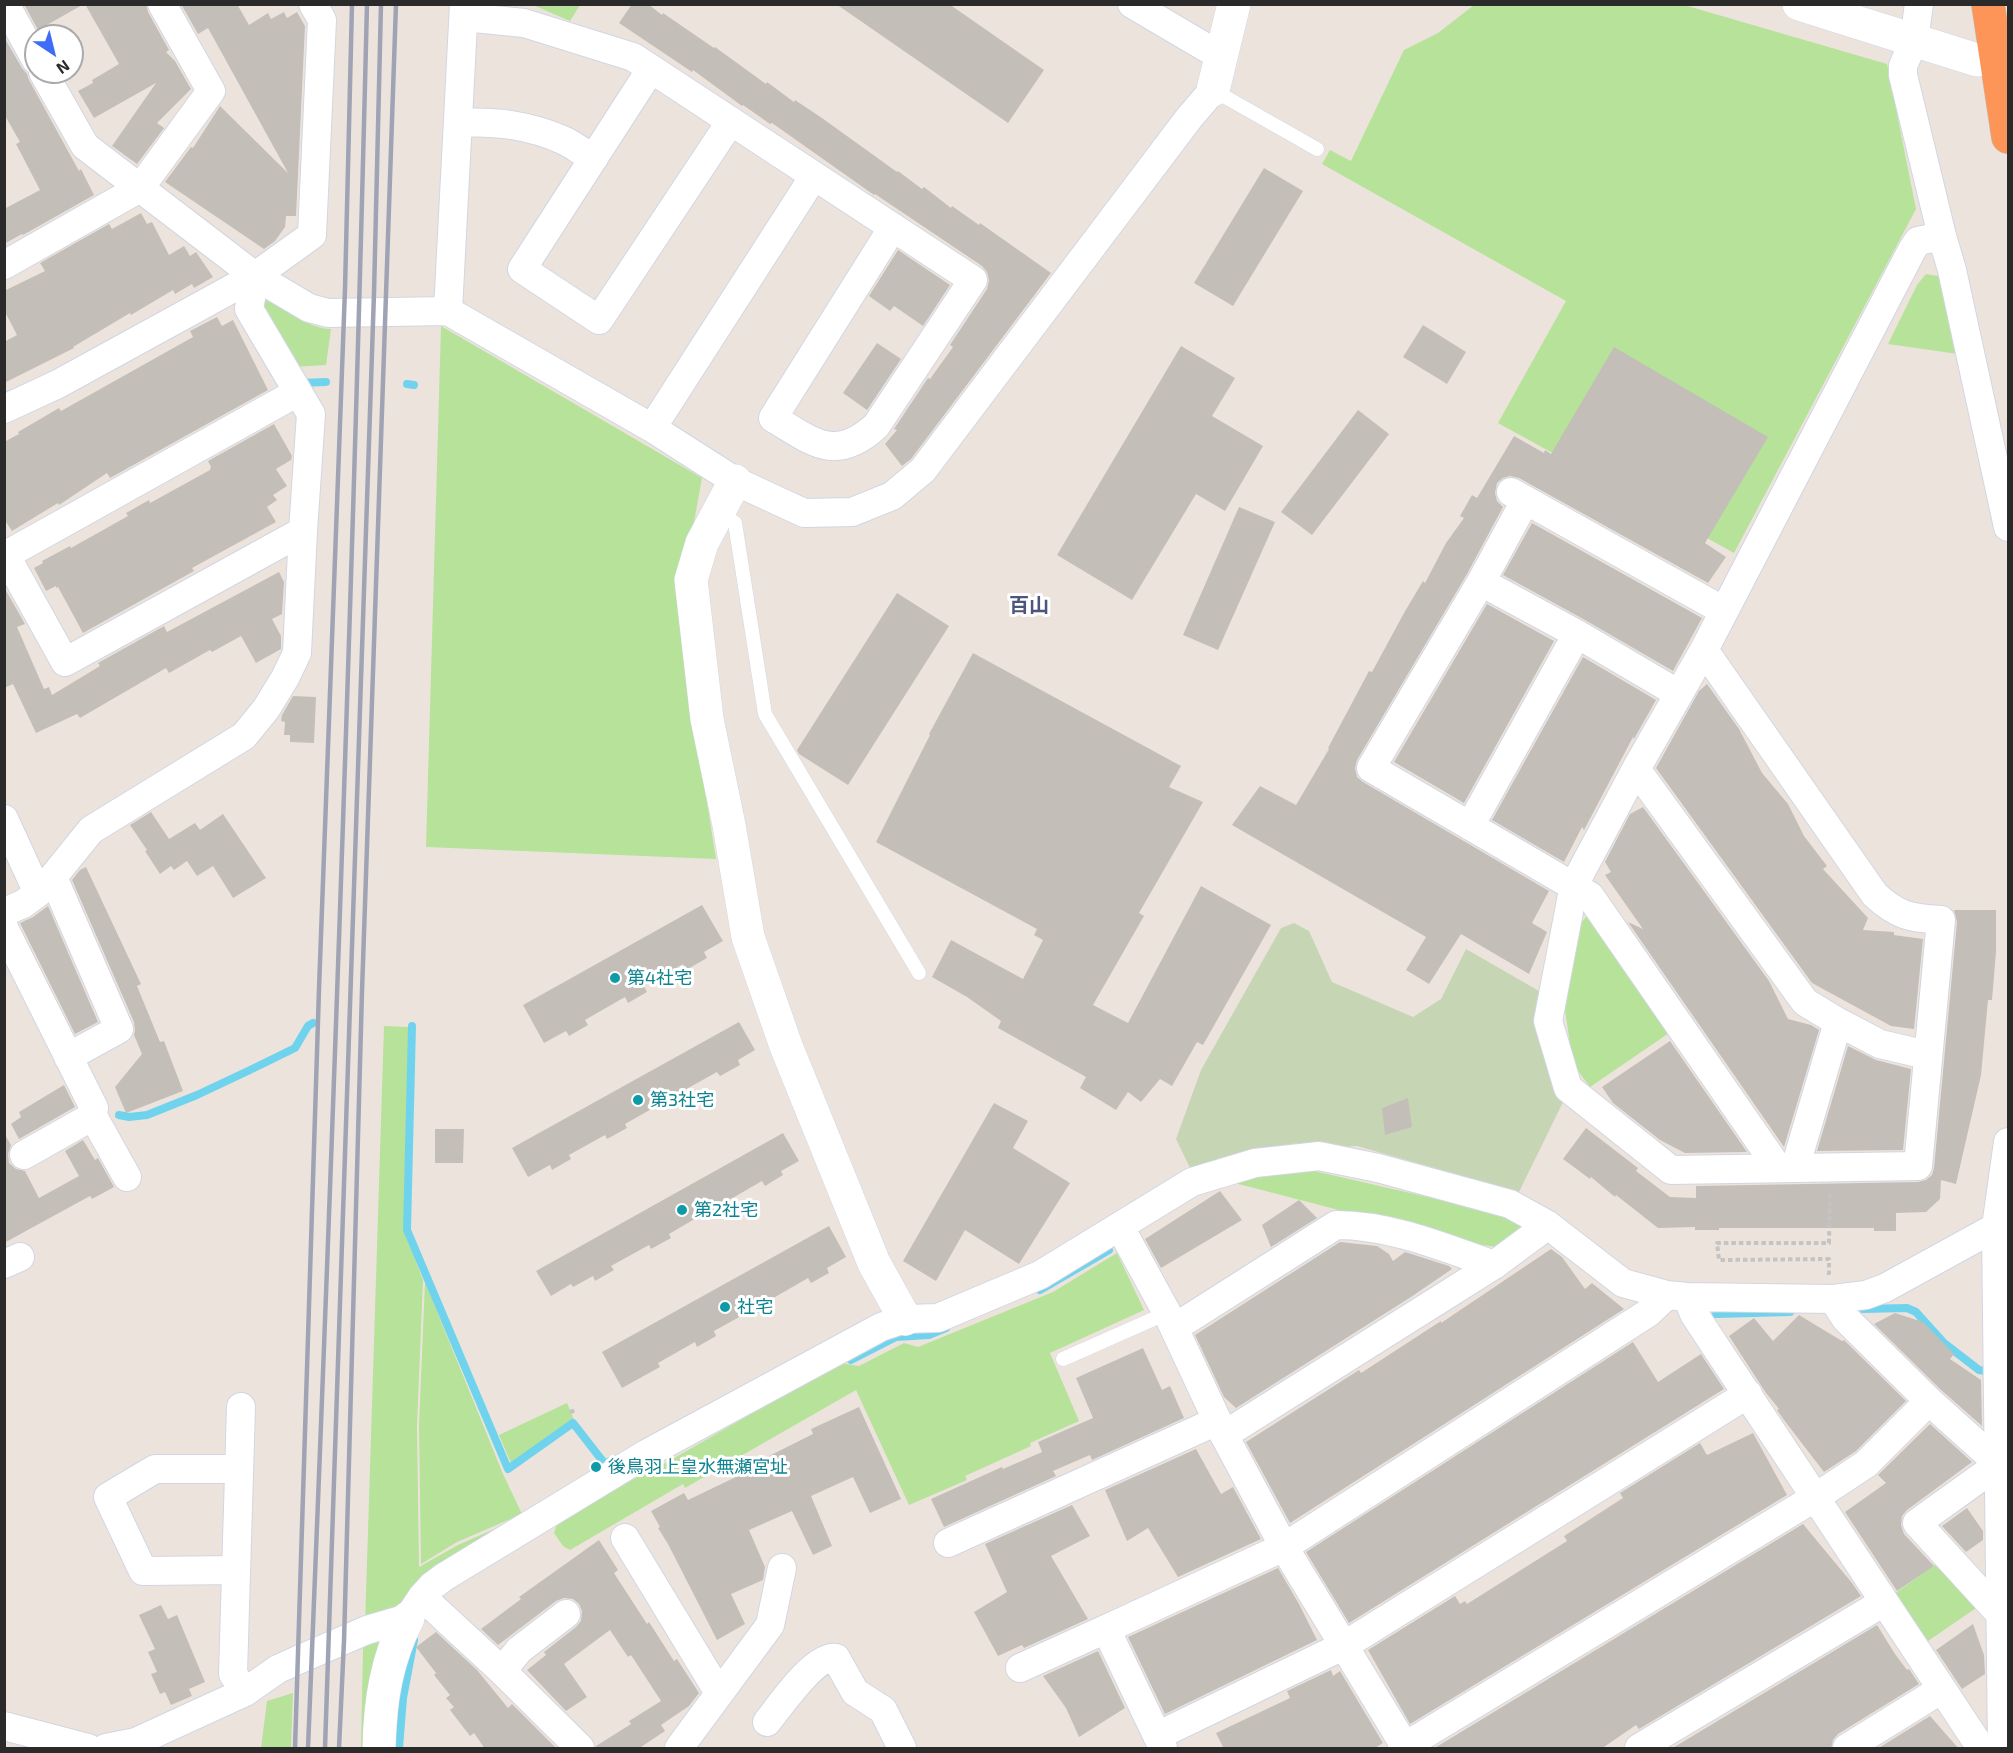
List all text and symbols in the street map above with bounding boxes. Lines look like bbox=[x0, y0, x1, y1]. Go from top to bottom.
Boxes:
north arrow bbox=[24, 24, 84, 84]
text: N bbox=[53, 56, 74, 79]
district label: 百山 bbox=[1009, 593, 1049, 617]
place label: 第4社宅 bbox=[627, 967, 692, 989]
marker: 第4社宅 bbox=[608, 971, 622, 985]
place label: 第3社宅 bbox=[650, 1089, 714, 1111]
marker: 第3社宅 bbox=[631, 1093, 645, 1107]
place label: 第2社宅 bbox=[694, 1199, 758, 1221]
marker: 第2社宅 bbox=[675, 1203, 689, 1217]
place label: 社宅 bbox=[737, 1296, 773, 1318]
marker: 社宅 bbox=[718, 1300, 732, 1314]
place label: 後鳥羽上皇水無瀬宮址 bbox=[608, 1456, 788, 1478]
marker: 後鳥羽上皇水無瀬宮址 bbox=[589, 1460, 603, 1474]

